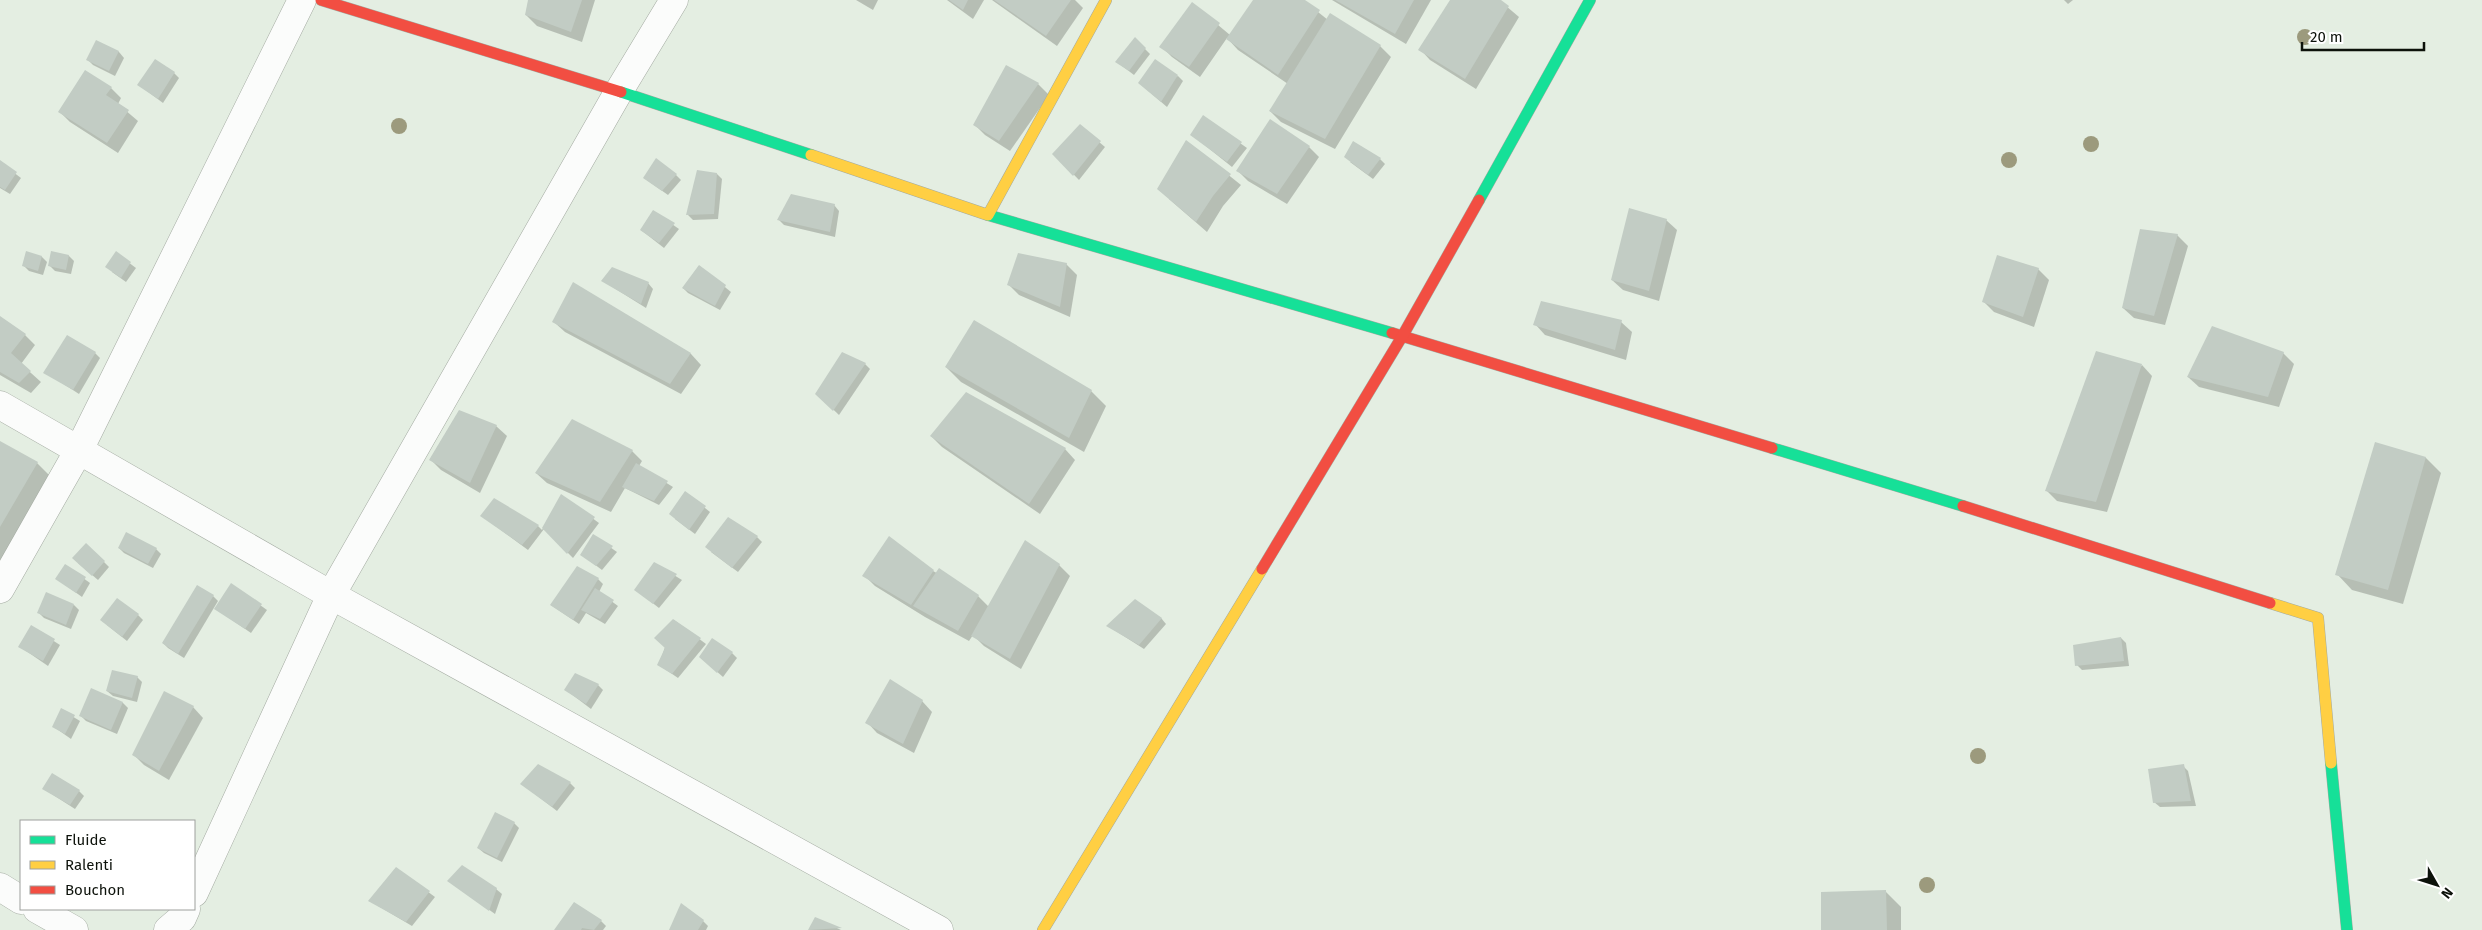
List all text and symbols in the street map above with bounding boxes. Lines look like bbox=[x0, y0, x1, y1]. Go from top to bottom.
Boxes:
scale bar bbox=[2302, 20, 2424, 52]
text: 20 m bbox=[2310, 28, 2343, 46]
legend bbox=[20, 820, 195, 910]
text: Fluide bbox=[65, 831, 107, 849]
text: Ralenti bbox=[65, 856, 113, 874]
north arrow bbox=[2412, 860, 2462, 910]
text: Bouchon bbox=[65, 881, 125, 899]
text: N bbox=[2437, 884, 2456, 902]

